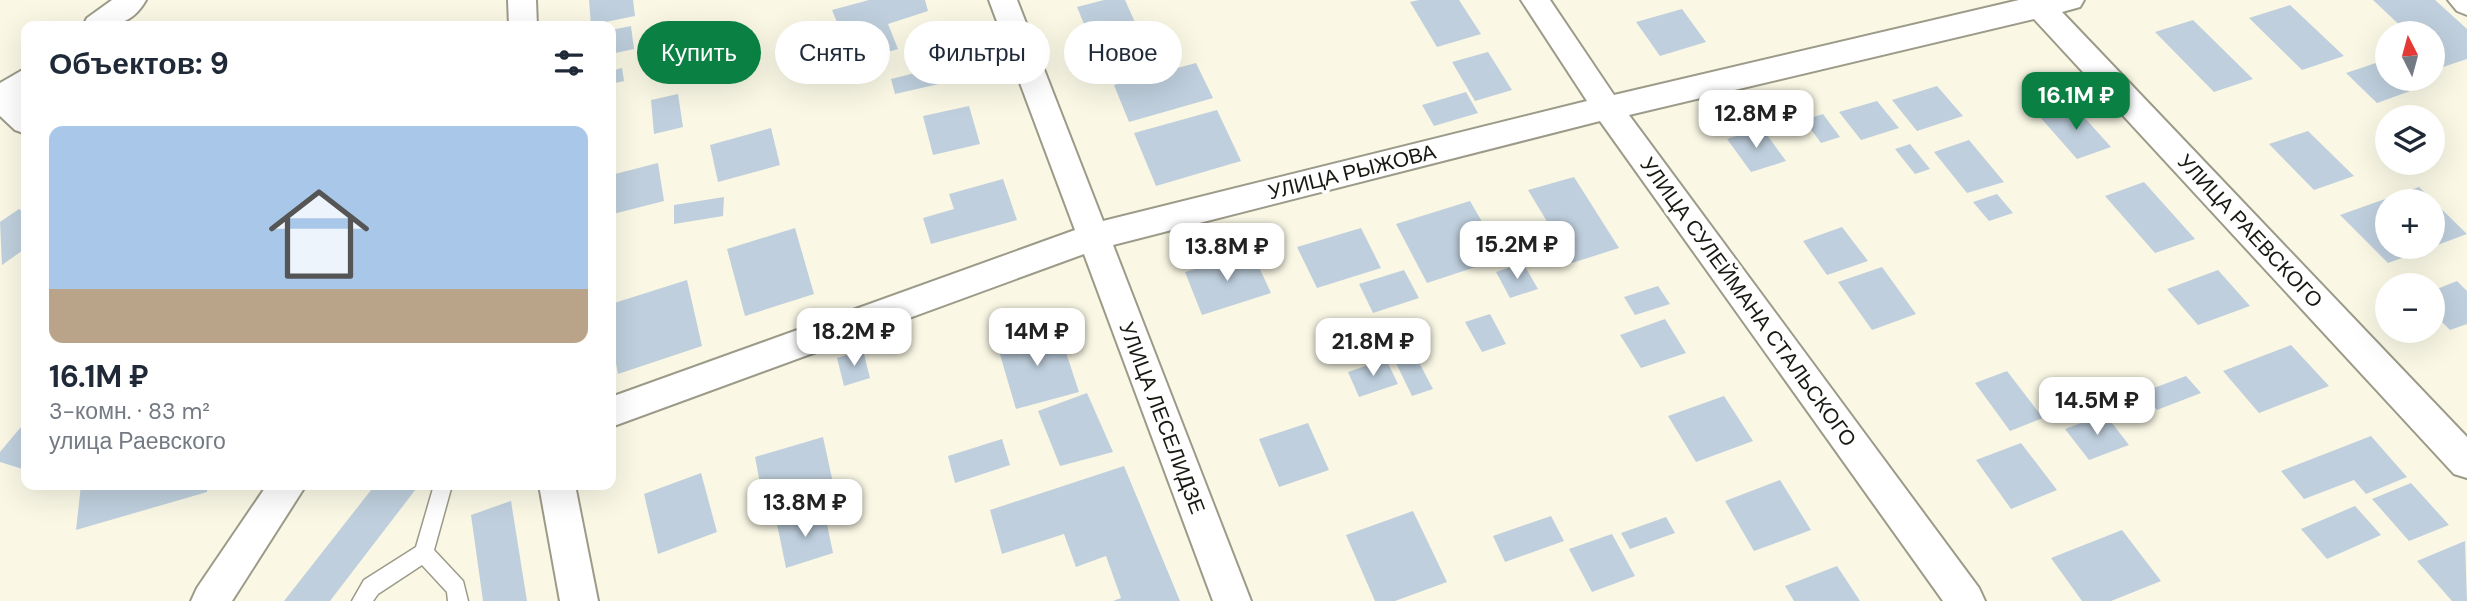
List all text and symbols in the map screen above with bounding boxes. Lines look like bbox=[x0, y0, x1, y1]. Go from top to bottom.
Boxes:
chip: Купить bbox=[637, 21, 761, 84]
chip: Снять bbox=[775, 21, 890, 84]
chip: Фильтры bbox=[904, 21, 1050, 84]
chip: Новое bbox=[1064, 21, 1182, 84]
north arrow bbox=[2375, 21, 2445, 91]
map controls bbox=[2375, 21, 2445, 343]
text: Объектов: 9 bbox=[49, 44, 229, 83]
icon: filters bbox=[550, 44, 588, 82]
pin: 16.1M ₽ bbox=[2011, 72, 2141, 132]
text: 16.1M ₽ bbox=[2038, 80, 2114, 110]
pin: 12.8M ₽ bbox=[1691, 90, 1821, 150]
text: 12.8M ₽ bbox=[1715, 98, 1797, 128]
button: layers bbox=[2375, 105, 2445, 175]
street label: УЛИЦА РЫЖОВА bbox=[1265, 138, 1439, 206]
street label: УЛИЦА РАЕВСКОГО bbox=[2171, 148, 2329, 314]
street label: УЛИЦА СУЛЕЙМАНА СТАЛЬСКОГО bbox=[1633, 152, 1863, 452]
icon: home bbox=[256, 171, 382, 297]
button: + bbox=[2375, 189, 2445, 259]
pin: 15.2M ₽ bbox=[1452, 222, 1582, 281]
pin: 13.8M ₽ bbox=[1162, 224, 1292, 283]
text: 15.2M ₽ bbox=[1476, 229, 1558, 259]
text: 13.8M ₽ bbox=[1185, 231, 1269, 261]
button: − bbox=[2375, 273, 2445, 343]
pin: 18.2M ₽ bbox=[789, 308, 919, 368]
pin: 14M ₽ bbox=[988, 308, 1086, 368]
text: 18.2M ₽ bbox=[813, 316, 895, 346]
text: 14M ₽ bbox=[1005, 316, 1069, 346]
street label: УЛИЦА ЛЕСЕЛИДЗЕ bbox=[1112, 318, 1212, 518]
pin: 21.8M ₽ bbox=[1308, 318, 1438, 378]
text: 21.8M ₽ bbox=[1332, 326, 1414, 356]
text: 16.1M ₽ bbox=[49, 357, 149, 396]
pin: 14.5M ₽ bbox=[2032, 378, 2162, 437]
text: 14.5M ₽ bbox=[2055, 385, 2139, 415]
text: 3-комн. · 83 m² bbox=[49, 396, 210, 426]
text: улица Раевского bbox=[49, 426, 226, 456]
pin: 13.8M ₽ bbox=[740, 480, 870, 539]
text: 13.8M ₽ bbox=[763, 487, 847, 517]

